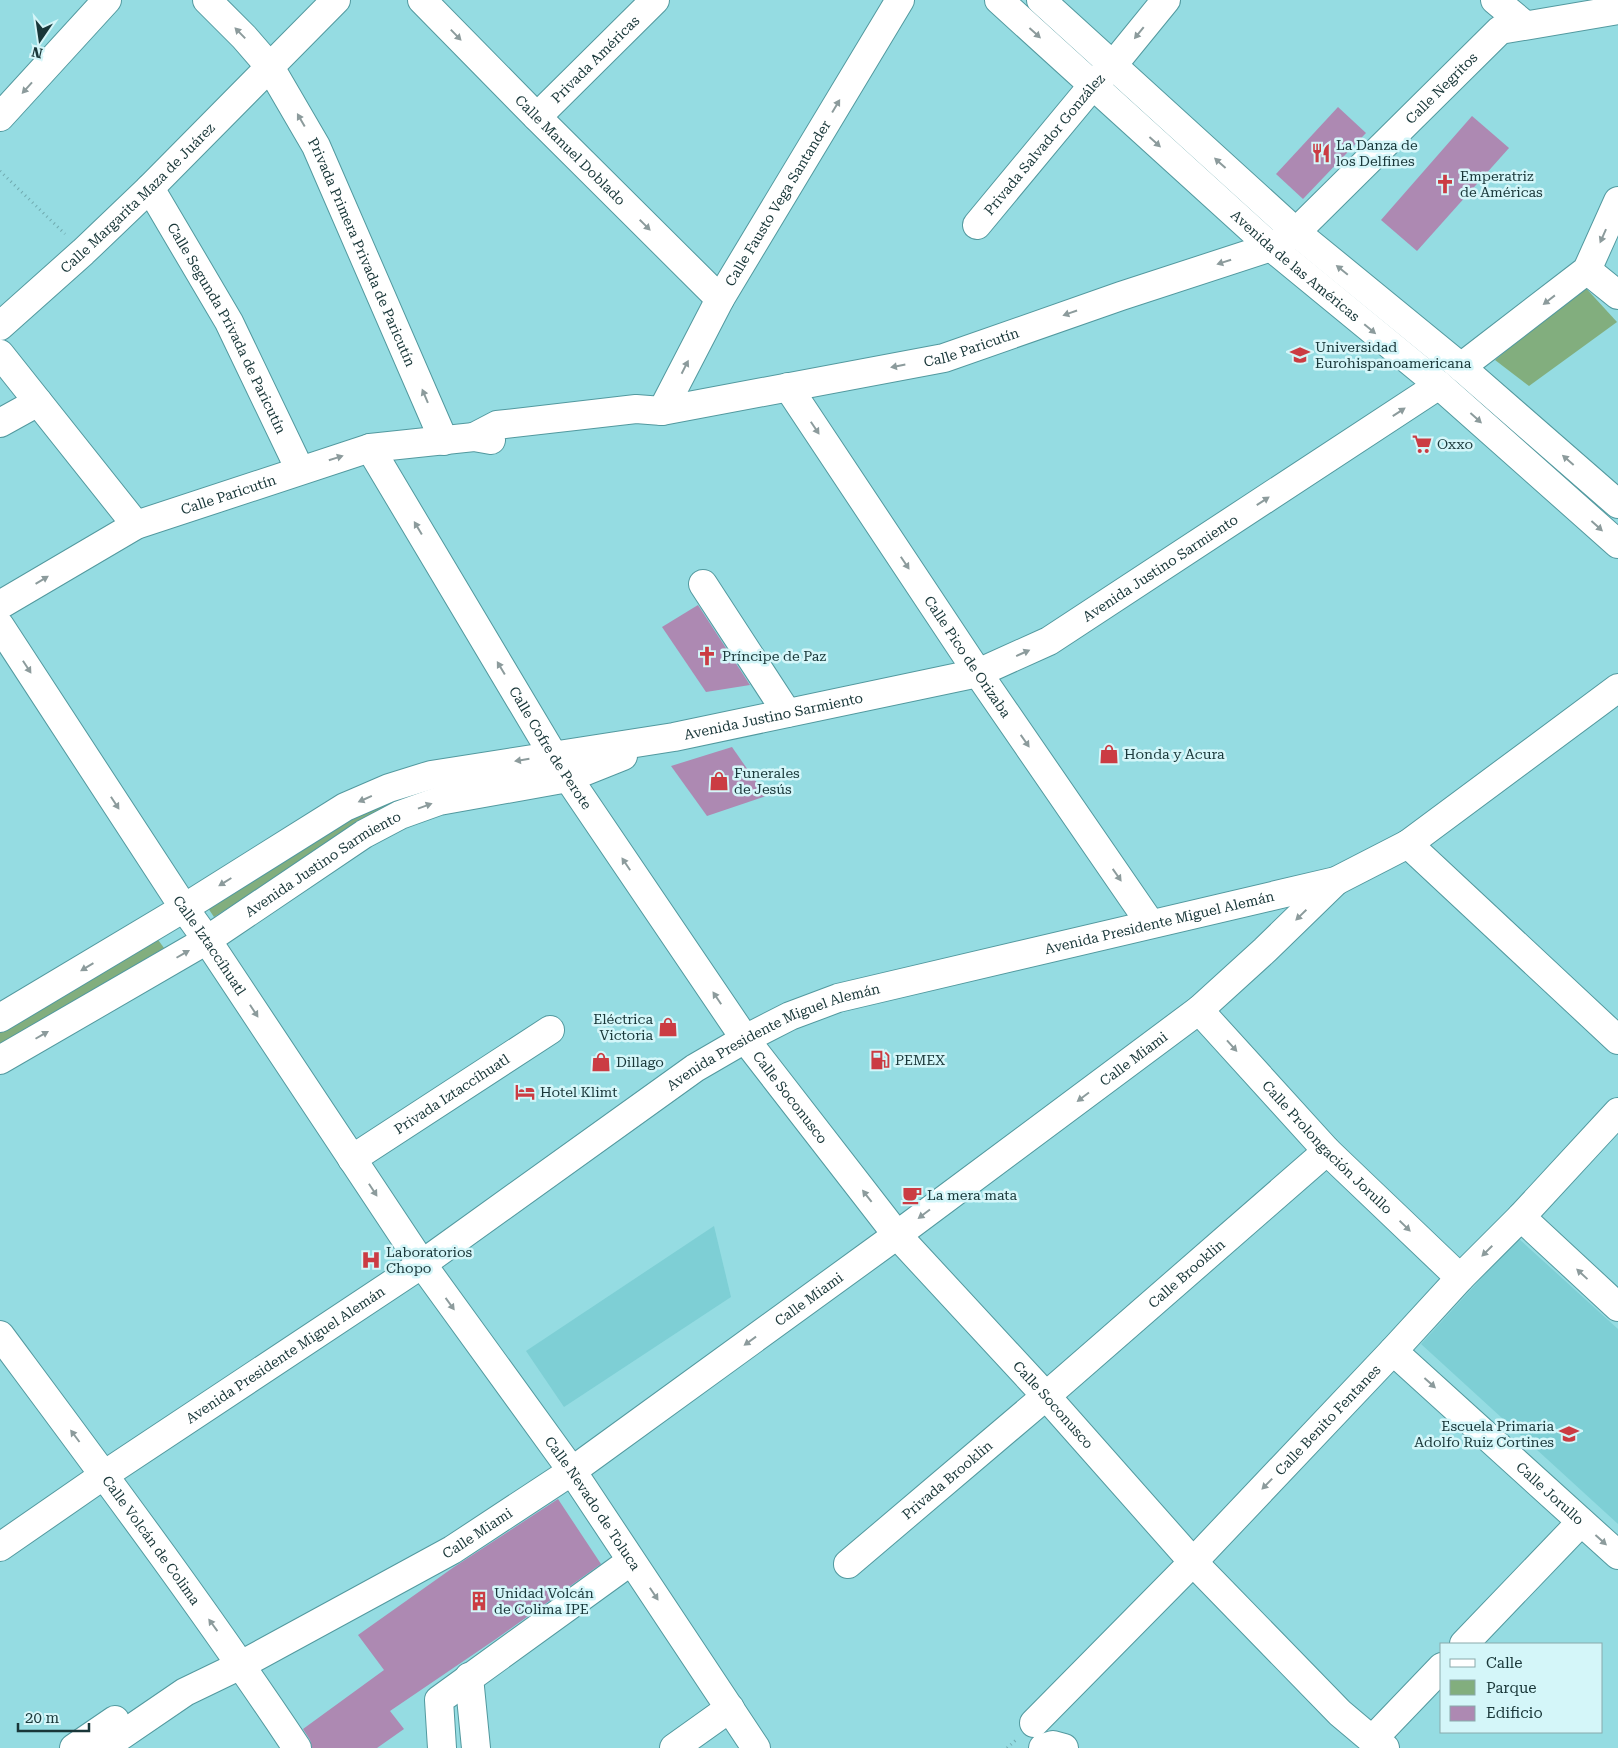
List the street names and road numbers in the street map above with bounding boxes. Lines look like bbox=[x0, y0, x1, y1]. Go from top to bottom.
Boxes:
street label: Privada Américas bbox=[548, 12, 643, 106]
street label: Calle Negritos bbox=[1402, 49, 1481, 127]
street label: Privada Salvador González bbox=[981, 70, 1108, 218]
street label: Calle Manuel Doblado bbox=[512, 92, 629, 208]
street label: Calle Fausto Vega Santander bbox=[722, 117, 834, 289]
street label: Calle Margarita Maza de Juárez bbox=[57, 119, 218, 276]
street label: Privada Primera Privada de Paricutín bbox=[305, 135, 419, 369]
street label: Avenida de las Américas bbox=[1228, 207, 1363, 325]
street label: Calle Segunda Privada de Paricutín bbox=[164, 220, 289, 436]
street label: Calle Paricutín bbox=[922, 324, 1021, 370]
street label: Calle Paricutín bbox=[179, 471, 278, 518]
street label: Avenida Justino Sarmiento bbox=[1080, 511, 1241, 625]
street label: Calle Pico de Orizaba bbox=[921, 593, 1014, 721]
street label: Calle Cofre de Perote bbox=[506, 684, 595, 813]
street label: Avenida Justino Sarmiento bbox=[683, 689, 864, 743]
street label: Avenida Justino Sarmiento bbox=[242, 808, 404, 920]
street label: Avenida Presidente Miguel Alemán bbox=[1043, 888, 1276, 957]
street label: Calle Iztaccíhuatl bbox=[170, 893, 250, 999]
street label: Avenida Presidente Miguel Alemán bbox=[664, 980, 882, 1094]
street label: Calle Miami bbox=[1097, 1028, 1171, 1089]
street label: Calle Soconusco bbox=[750, 1048, 831, 1147]
street label: Privada Iztaccíhuatl bbox=[391, 1050, 513, 1137]
street label: Calle Prolongación Jorullo bbox=[1259, 1077, 1396, 1217]
street label: Calle Brooklin bbox=[1145, 1236, 1228, 1311]
street label: Calle Miami bbox=[772, 1269, 846, 1329]
street label: Avenida Presidente Miguel Alemán bbox=[183, 1283, 388, 1426]
street label: Calle Soconusco bbox=[1010, 1358, 1097, 1452]
street label: Calle Benito Fentanes bbox=[1272, 1361, 1384, 1478]
street label: Calle Nevado de Toluca bbox=[542, 1433, 644, 1574]
street label: Privada Brooklin bbox=[899, 1437, 995, 1523]
street label: Calle Jorullo bbox=[1513, 1459, 1587, 1528]
street label: Calle Volcán de Colima bbox=[99, 1473, 204, 1608]
street label: Calle Miami bbox=[440, 1504, 516, 1562]

